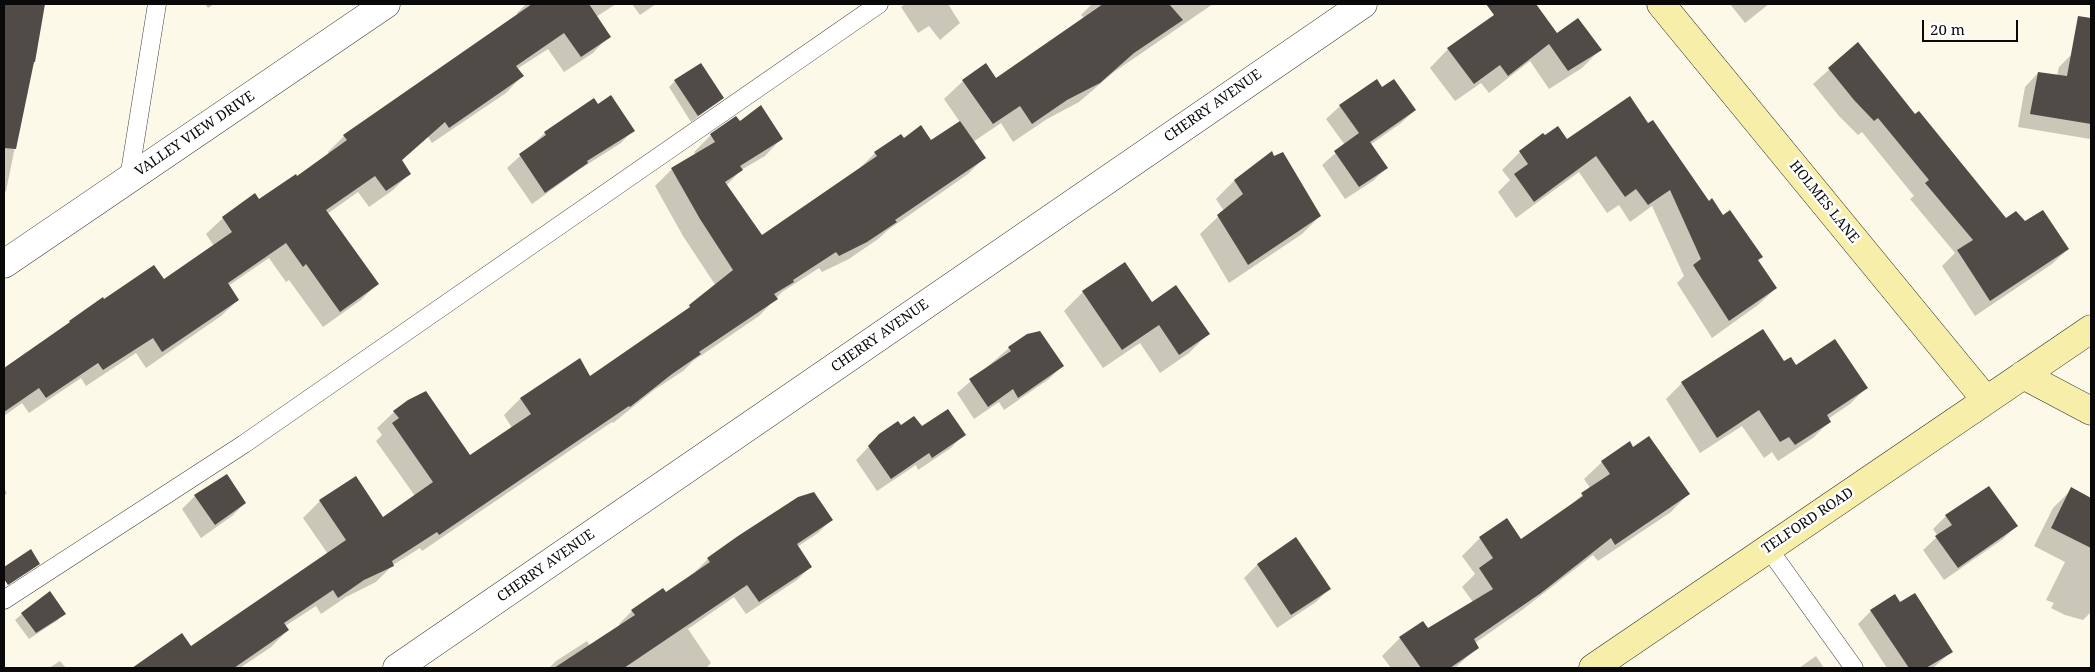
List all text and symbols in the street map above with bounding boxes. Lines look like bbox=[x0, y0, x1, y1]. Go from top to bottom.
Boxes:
scale bar bbox=[1925, 10, 2021, 42]
text: 20 m bbox=[1930, 19, 1965, 39]
street label: CHERRY AVENUE bbox=[1161, 66, 1265, 146]
street label: VALLEY VIEW DRIVE bbox=[132, 88, 258, 180]
street label: HOLMES LANE bbox=[1786, 157, 1862, 247]
street label: CHERRY AVENUE bbox=[828, 296, 932, 376]
street label: TELFORD ROAD bbox=[1759, 484, 1857, 558]
street label: CHERRY AVENUE bbox=[494, 526, 598, 606]

